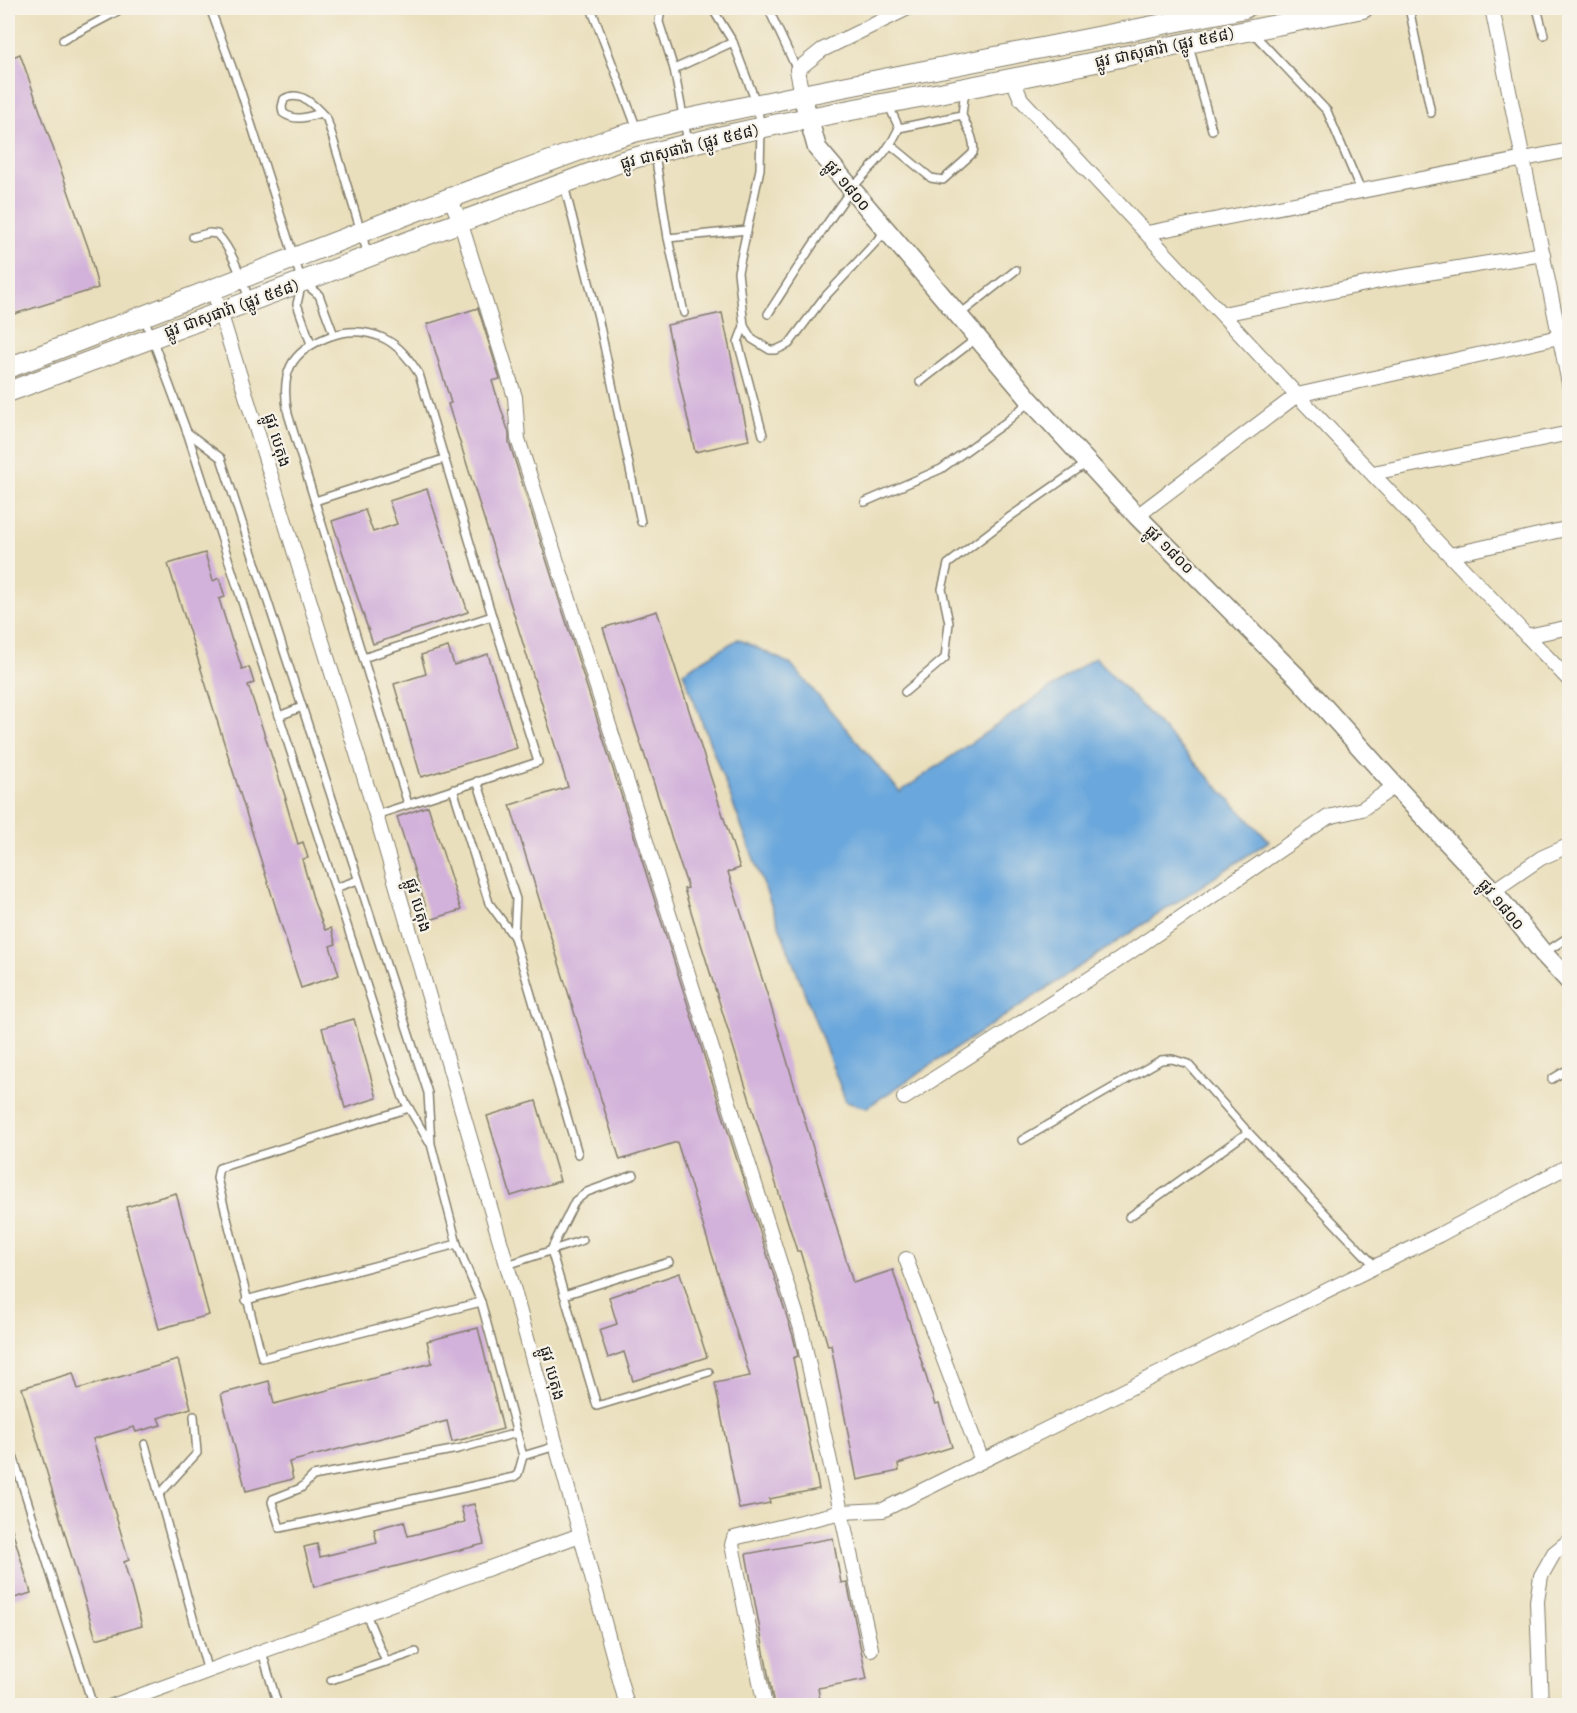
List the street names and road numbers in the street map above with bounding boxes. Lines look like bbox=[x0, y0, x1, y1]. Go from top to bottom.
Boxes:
street label: ផ្លូវ ជាសុផារ៉ា (ផ្លូវ ៥៩៨) bbox=[1092, 22, 1236, 76]
street label: ផ្លូវ ជាសុផារ៉ា (ផ្លូវ ៥៩៨) bbox=[618, 118, 761, 177]
street label: ផ្លូវ ១៨០០ bbox=[817, 155, 876, 218]
street label: ផ្លូវ ជាសុផារ៉ា (ផ្លូវ ៥៩៨) bbox=[161, 273, 303, 346]
street label: ផ្លូវ បេតុង bbox=[256, 410, 297, 471]
street label: ផ្លូវ ១៨០០ bbox=[1138, 520, 1199, 581]
street label: ផ្លូវ ១៨០០ bbox=[1471, 874, 1530, 937]
street label: ផ្លូវ បេតុង bbox=[397, 875, 437, 936]
street label: ផ្លូវ បេតុង bbox=[532, 1343, 571, 1404]

